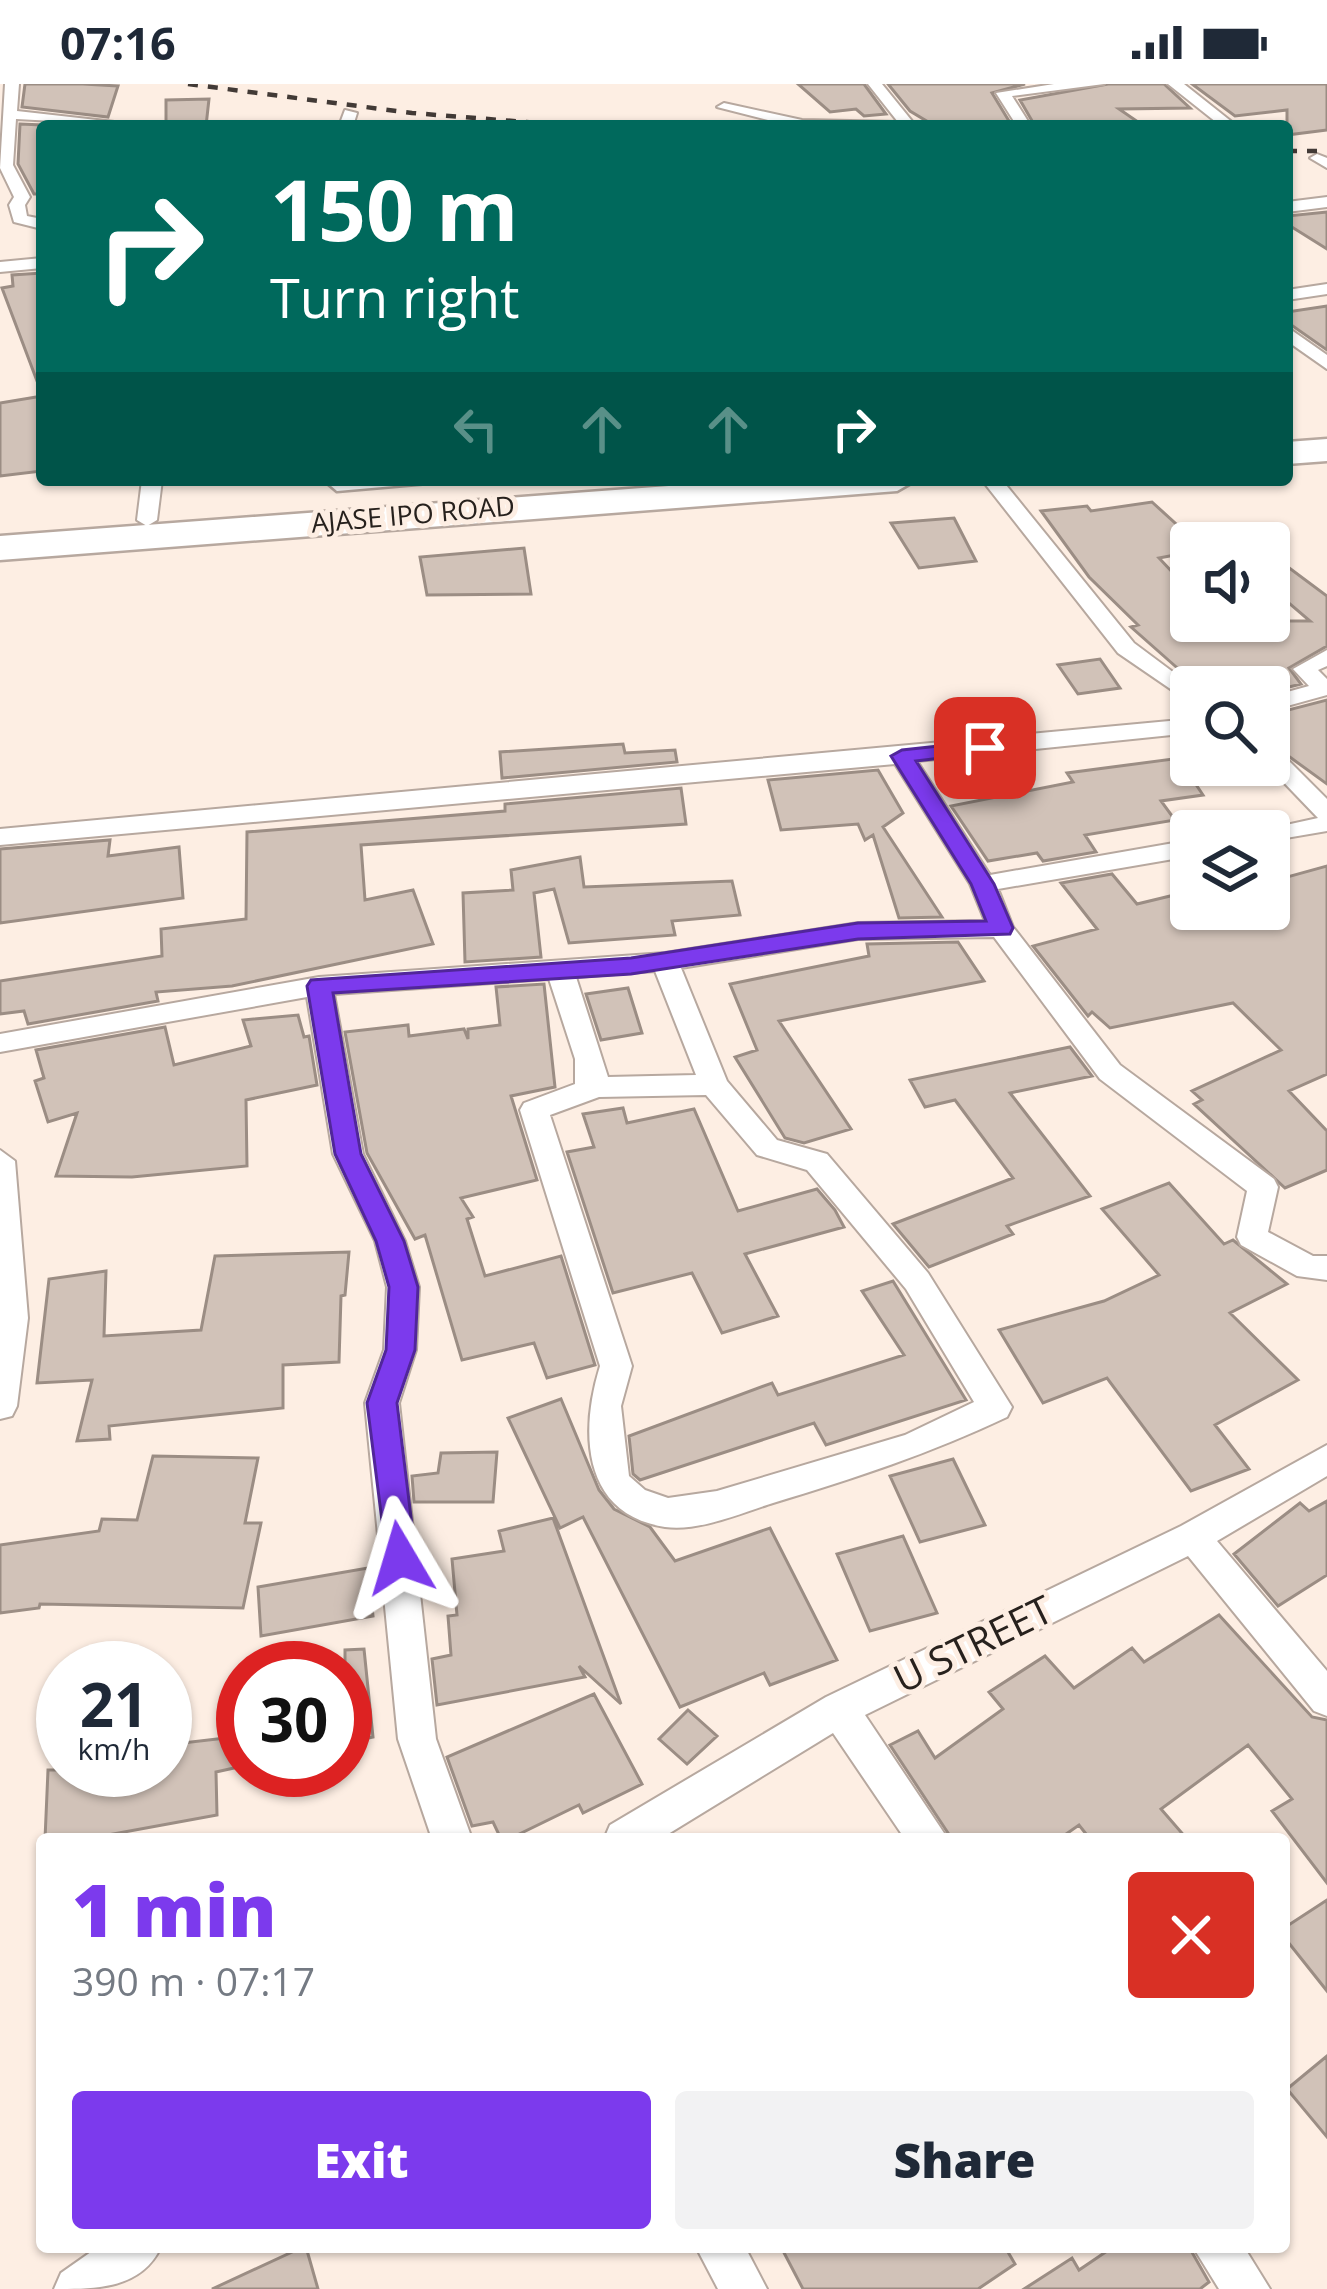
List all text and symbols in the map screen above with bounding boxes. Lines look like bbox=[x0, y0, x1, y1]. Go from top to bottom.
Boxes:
text: 07:16 bbox=[60, 12, 176, 73]
text: 150 m bbox=[270, 151, 518, 266]
icon: right bbox=[72, 168, 228, 324]
text: Turn right bbox=[270, 260, 519, 334]
icon: left bbox=[443, 396, 509, 462]
icon: ahead bbox=[569, 396, 635, 462]
icon: ahead bbox=[695, 396, 761, 462]
icon: right bbox=[821, 396, 887, 462]
street label: AJASE IPO ROAD bbox=[309, 486, 516, 541]
map controls bbox=[1170, 522, 1290, 930]
button: sound bbox=[1170, 522, 1290, 642]
button: search bbox=[1170, 666, 1290, 786]
pin bbox=[934, 697, 1036, 799]
icon: arrive bbox=[952, 715, 1018, 781]
button: layers bbox=[1170, 810, 1290, 930]
position arrow bbox=[337, 1495, 463, 1621]
street label: U STREET bbox=[884, 1581, 1061, 1704]
speed limit sign: 30 bbox=[216, 1641, 372, 1797]
text: 21 bbox=[80, 1663, 148, 1745]
text: km/h bbox=[78, 1728, 150, 1769]
text: 1 min bbox=[72, 1860, 277, 1958]
button: close bbox=[1128, 1872, 1254, 1998]
text: 390 m · 07:17 bbox=[72, 1954, 315, 2007]
button: Exit bbox=[72, 2091, 651, 2229]
button: Share bbox=[675, 2091, 1254, 2229]

